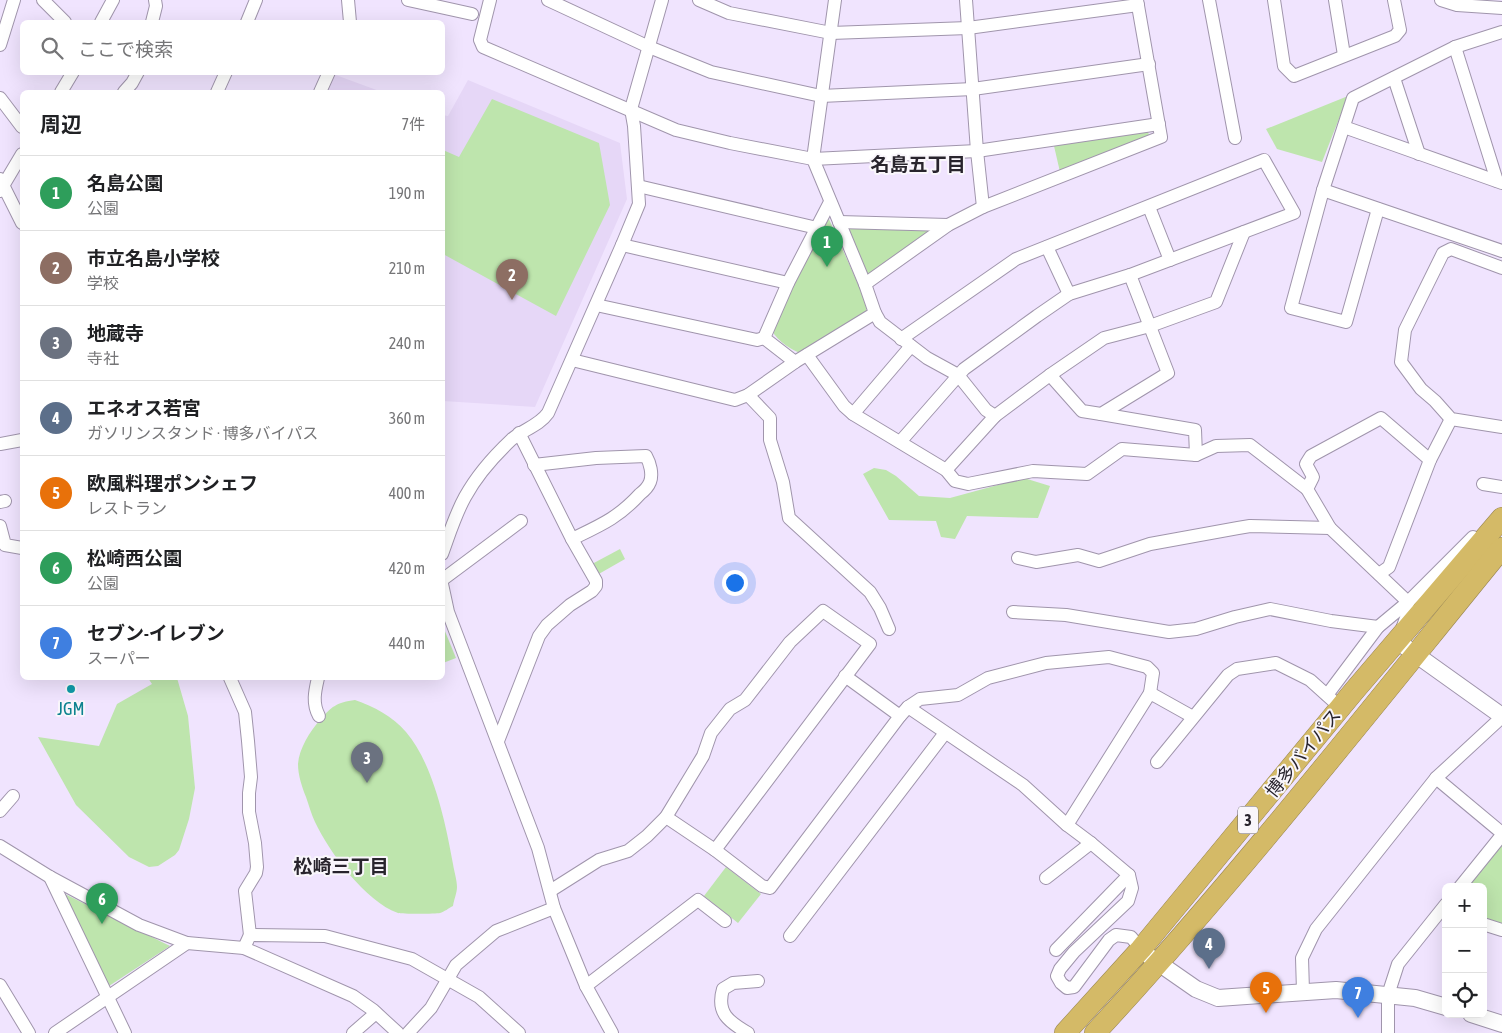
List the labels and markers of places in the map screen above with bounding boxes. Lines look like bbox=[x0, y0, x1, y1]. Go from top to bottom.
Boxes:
pin: 1 bbox=[811, 226, 843, 267]
pin: 2 bbox=[496, 259, 528, 300]
marker: JGM bbox=[65, 683, 77, 695]
place label: JGM bbox=[57, 698, 85, 719]
pin: 3 bbox=[351, 742, 383, 783]
pin: 6 bbox=[86, 883, 118, 924]
pin: 4 bbox=[1193, 928, 1225, 969]
pin: 5 bbox=[1250, 972, 1282, 1013]
pin: 7 bbox=[1342, 977, 1374, 1018]

